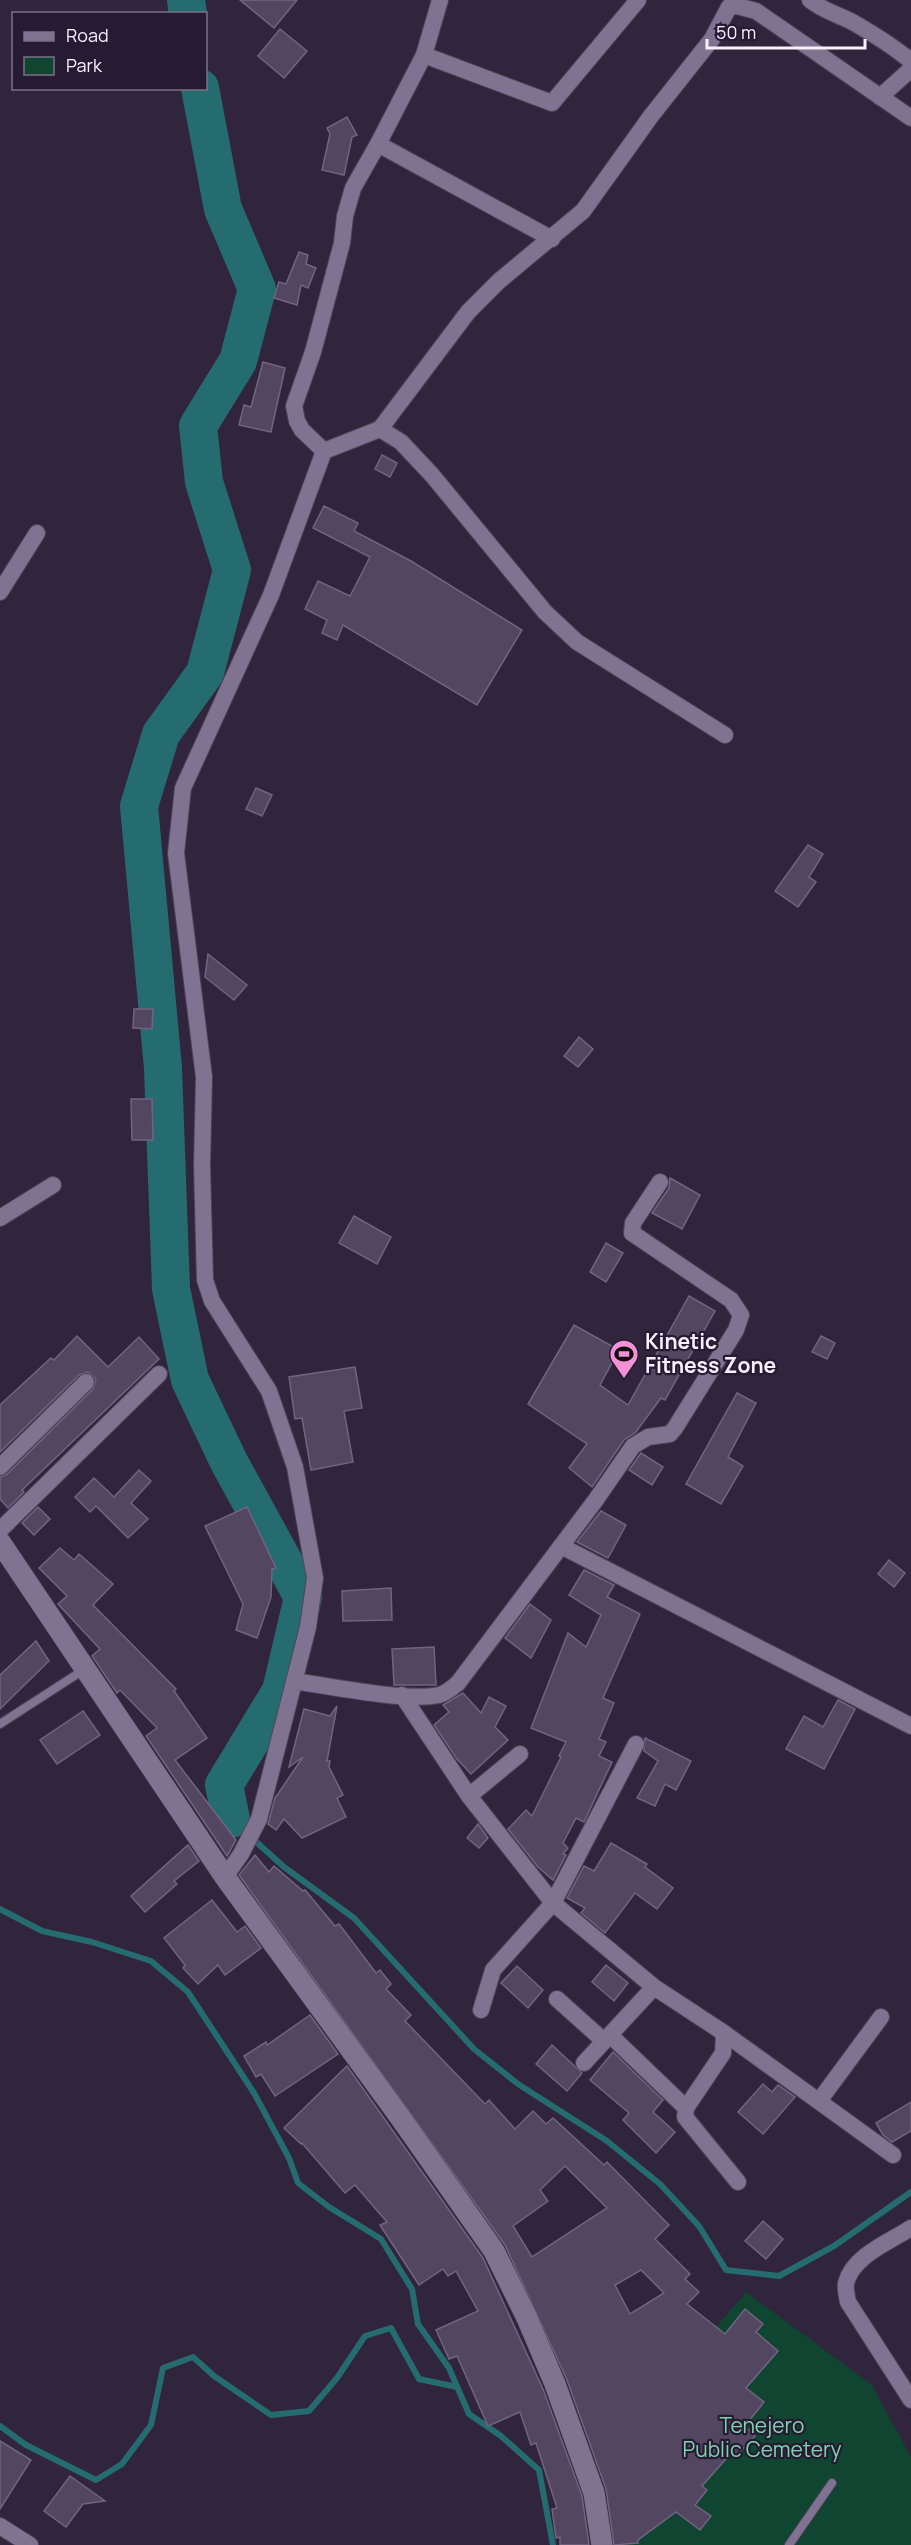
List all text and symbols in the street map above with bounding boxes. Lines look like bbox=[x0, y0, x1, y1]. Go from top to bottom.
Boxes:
legend bbox=[12, 12, 207, 90]
scale bar bbox=[707, 12, 864, 50]
text: 50 m bbox=[716, 20, 756, 44]
text: Road bbox=[66, 23, 109, 47]
text: Park bbox=[66, 53, 103, 77]
place label: Kinetic Fitness Zone bbox=[645, 1327, 776, 1379]
sports icon: Kinetic Fitness Zone bbox=[608, 1338, 640, 1380]
park label: Tenejero Public Cemetery bbox=[683, 2411, 842, 2463]

